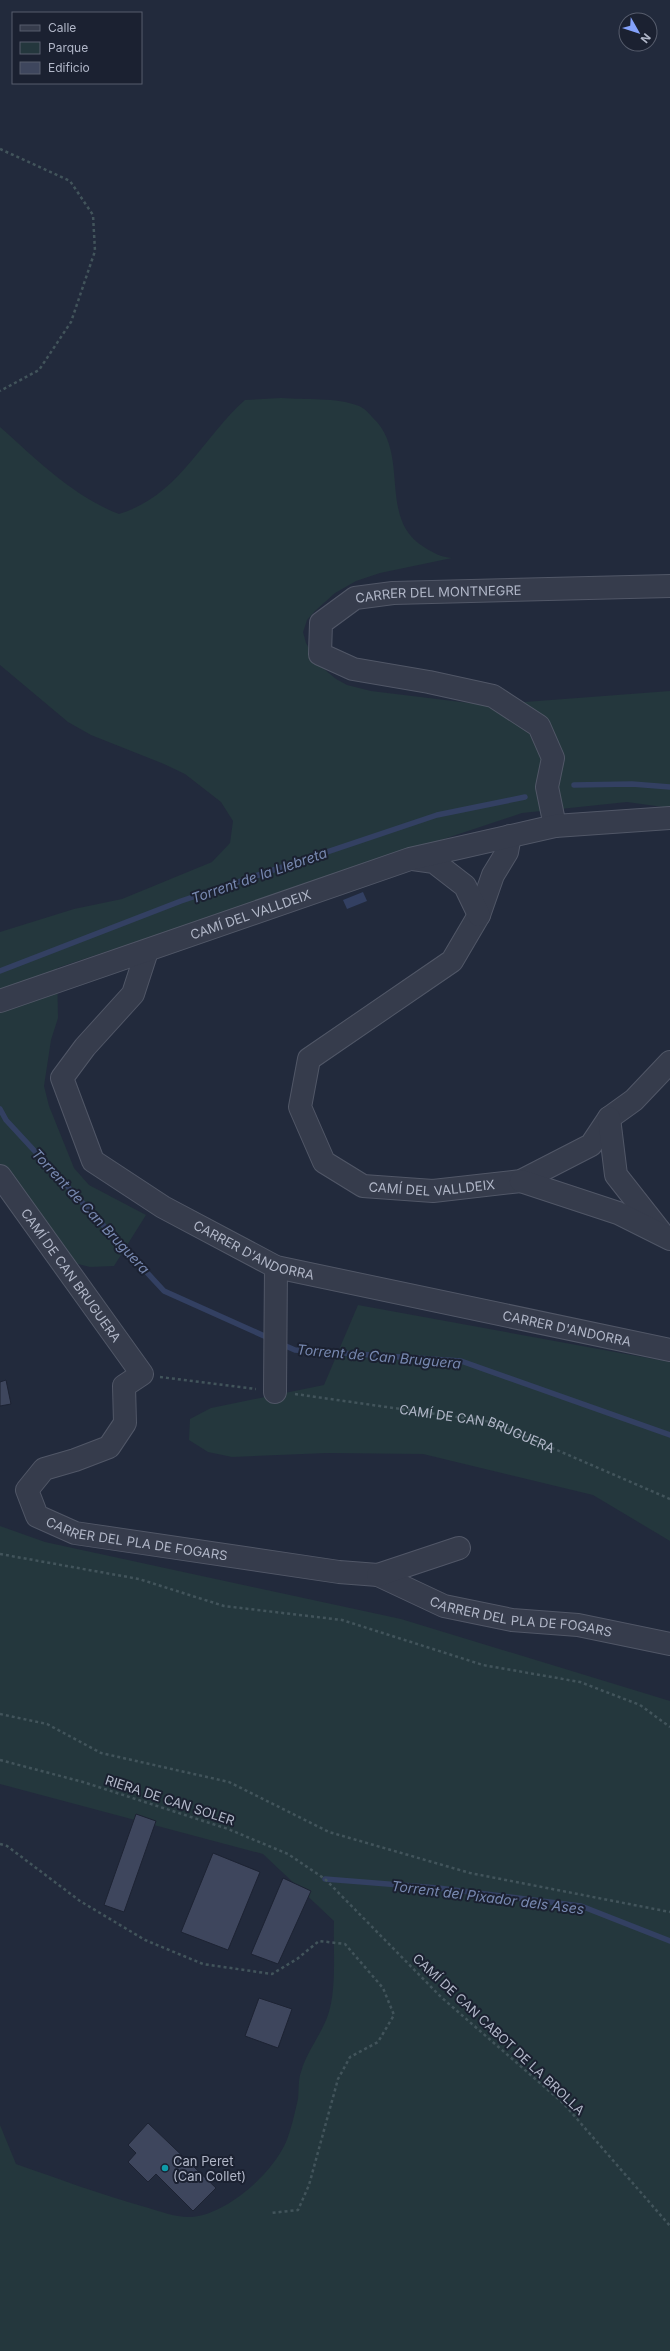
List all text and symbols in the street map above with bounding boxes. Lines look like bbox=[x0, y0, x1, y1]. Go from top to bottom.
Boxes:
legend bbox=[12, 12, 142, 84]
north arrow bbox=[618, 12, 658, 52]
text: Calle bbox=[48, 20, 76, 35]
text: N bbox=[638, 31, 654, 46]
text: Parque bbox=[48, 40, 88, 55]
text: Edificio bbox=[48, 60, 90, 75]
street label: CARRER DEL MONTNEGRE bbox=[354, 582, 522, 606]
water label: Torrent de la Llebreta bbox=[189, 844, 329, 906]
street label: CAMÍ DEL VALLDEIX bbox=[188, 886, 313, 943]
water label: Torrent de Can Bruguera bbox=[29, 1145, 154, 1277]
street label: CAMÍ DEL VALLDEIX bbox=[368, 1176, 496, 1199]
street label: CAMÍ DE CAN BRUGUERA bbox=[18, 1205, 124, 1345]
street label: CARRER D'ANDORRA bbox=[191, 1217, 316, 1283]
street label: CARRER D'ANDORRA bbox=[501, 1307, 633, 1350]
water label: Torrent de Can Bruguera bbox=[296, 1340, 462, 1372]
street label: CAMÍ DE CAN BRUGUERA bbox=[398, 1401, 557, 1456]
street label: CARRER DEL PLA DE FOGARS bbox=[44, 1513, 229, 1563]
street label: CARRER DEL PLA DE FOGARS bbox=[427, 1592, 614, 1640]
street label: RIERA DE CAN SOLER bbox=[103, 1772, 237, 1828]
water label: Torrent del Pixador dels Ases bbox=[391, 1877, 585, 1917]
street label: CAMÍ DE CAN CABOT DE LA BROLLA bbox=[410, 1950, 588, 2118]
place label: Can Peret (Can Collet) bbox=[173, 2153, 246, 2184]
marker: Can Peret (Can Collet) bbox=[160, 2163, 170, 2173]

